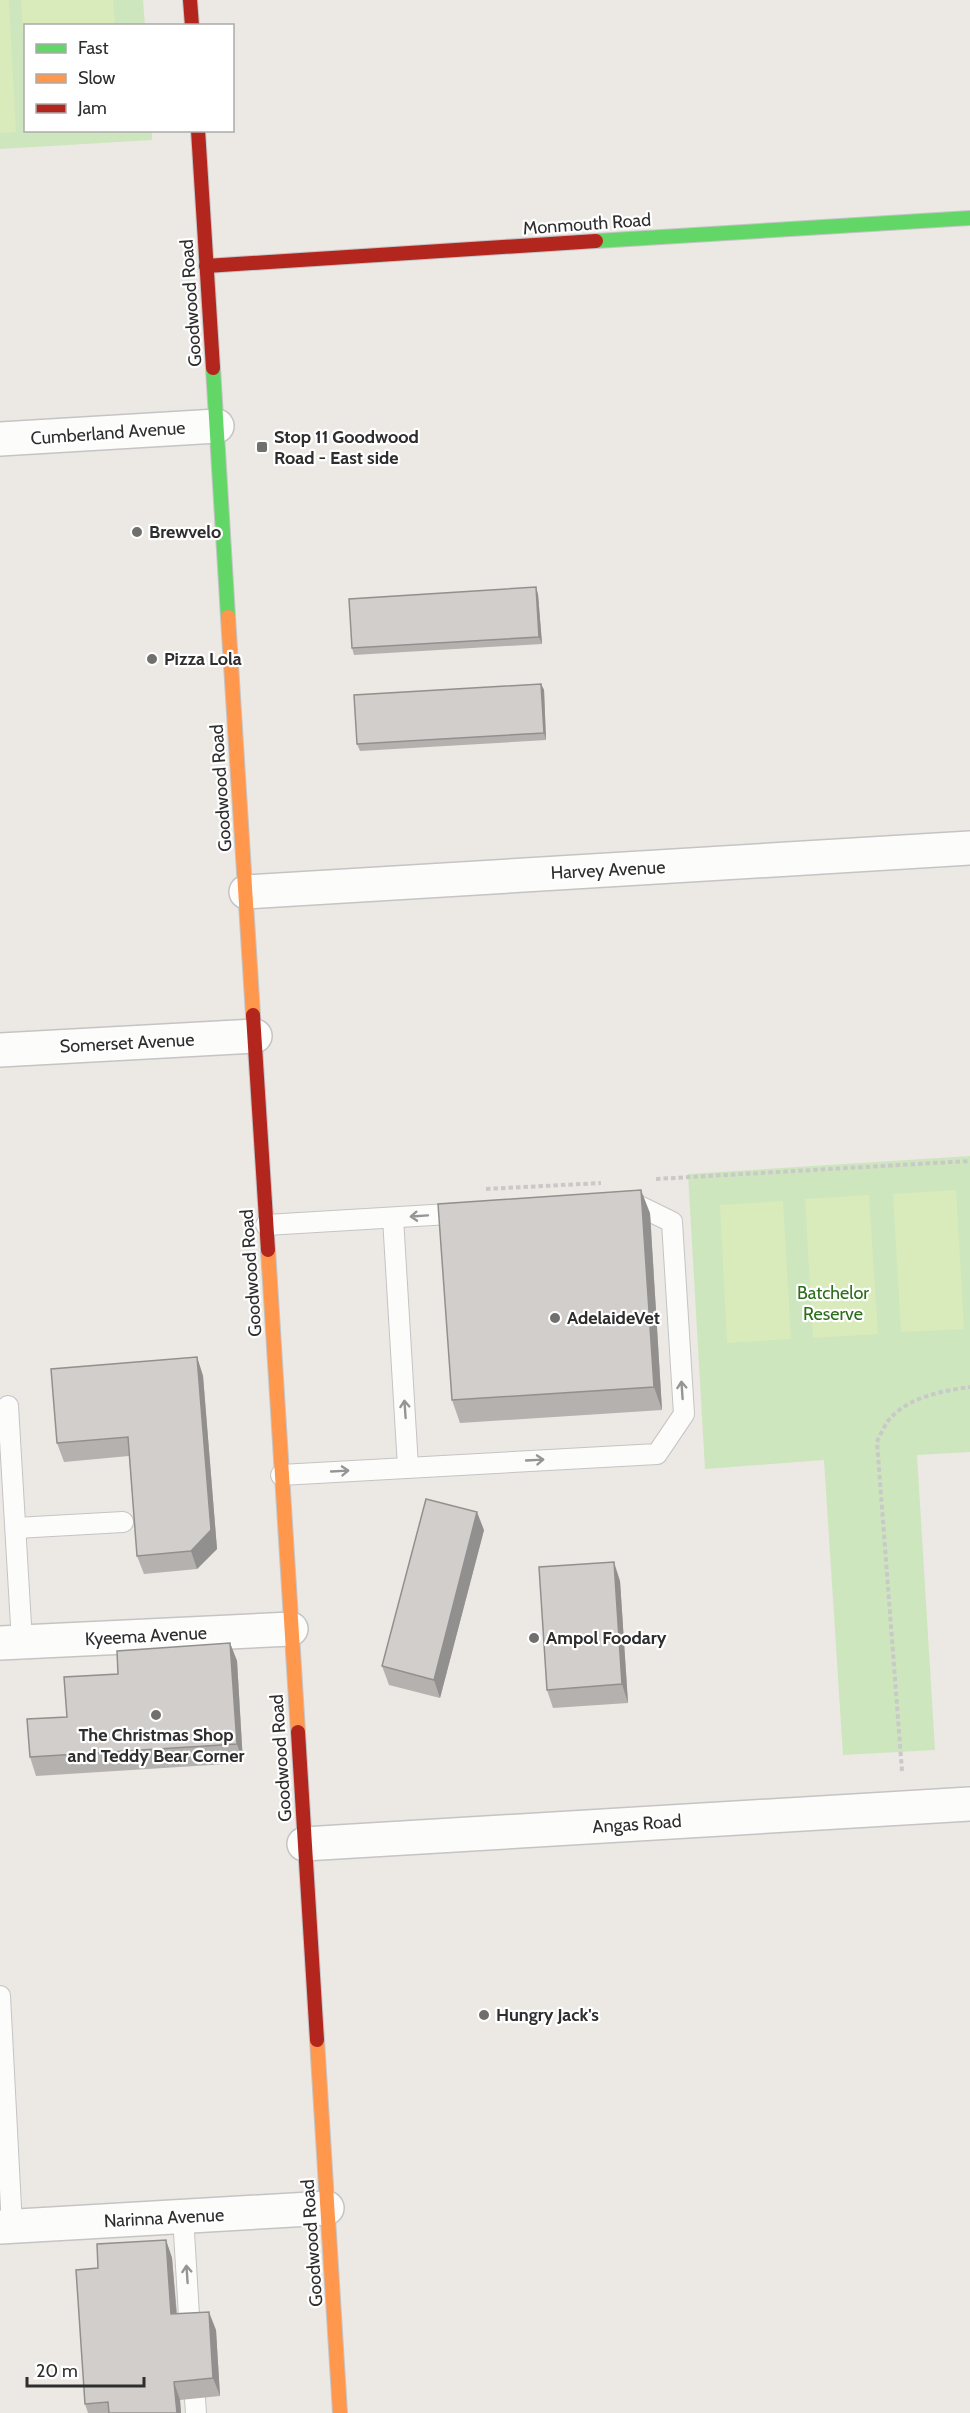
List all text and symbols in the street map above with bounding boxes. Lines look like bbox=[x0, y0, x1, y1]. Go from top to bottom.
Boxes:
legend bbox=[24, 24, 234, 132]
text: Fast bbox=[78, 37, 109, 59]
text: Slow bbox=[78, 67, 115, 89]
text: Jam bbox=[77, 97, 107, 119]
street label: Monmouth Road bbox=[522, 209, 652, 239]
street label: Goodwood Road bbox=[176, 239, 206, 367]
street label: Cumberland Avenue bbox=[30, 417, 186, 449]
place label: Stop 11 Goodwood Road - East side bbox=[274, 426, 419, 469]
marker: Stop 11 Goodwood Road - East side bbox=[255, 440, 269, 454]
place label: Brewvelo bbox=[149, 521, 221, 543]
marker: Brewvelo bbox=[130, 525, 144, 539]
place label: Pizza Lola bbox=[164, 648, 242, 670]
marker: Pizza Lola bbox=[145, 652, 159, 666]
street label: Goodwood Road bbox=[206, 724, 236, 852]
street label: Harvey Avenue bbox=[550, 856, 666, 884]
street label: Somerset Avenue bbox=[59, 1028, 195, 1058]
street label: Goodwood Road bbox=[236, 1209, 266, 1337]
one-way arrow bbox=[409, 1211, 429, 1222]
park label: Batchelor Reserve bbox=[797, 1282, 869, 1325]
place label: AdelaideVet bbox=[567, 1307, 660, 1329]
marker: AdelaideVet bbox=[548, 1311, 562, 1325]
one-way arrow bbox=[677, 1380, 688, 1400]
one-way arrow bbox=[399, 1399, 410, 1419]
one-way arrow bbox=[524, 1455, 544, 1466]
one-way arrow bbox=[329, 1466, 349, 1477]
street label: Kyeema Avenue bbox=[84, 1622, 208, 1650]
place label: Ampol Foodary bbox=[546, 1627, 667, 1649]
marker: Ampol Foodary bbox=[527, 1631, 541, 1645]
street label: Goodwood Road bbox=[266, 1694, 296, 1822]
marker: The Christmas Shop and Teddy Bear Corner bbox=[149, 1708, 163, 1722]
place label: The Christmas Shop and Teddy Bear Corner bbox=[67, 1724, 245, 1767]
street label: Angas Road bbox=[592, 1810, 682, 1838]
place label: Hungry Jack's bbox=[496, 2004, 599, 2026]
marker: Hungry Jack's bbox=[477, 2008, 491, 2022]
street label: Goodwood Road bbox=[297, 2179, 327, 2307]
street label: Narinna Avenue bbox=[103, 2204, 225, 2232]
one-way arrow bbox=[181, 2265, 192, 2285]
scale bar bbox=[27, 2350, 144, 2388]
text: 20 m bbox=[36, 2360, 78, 2382]

